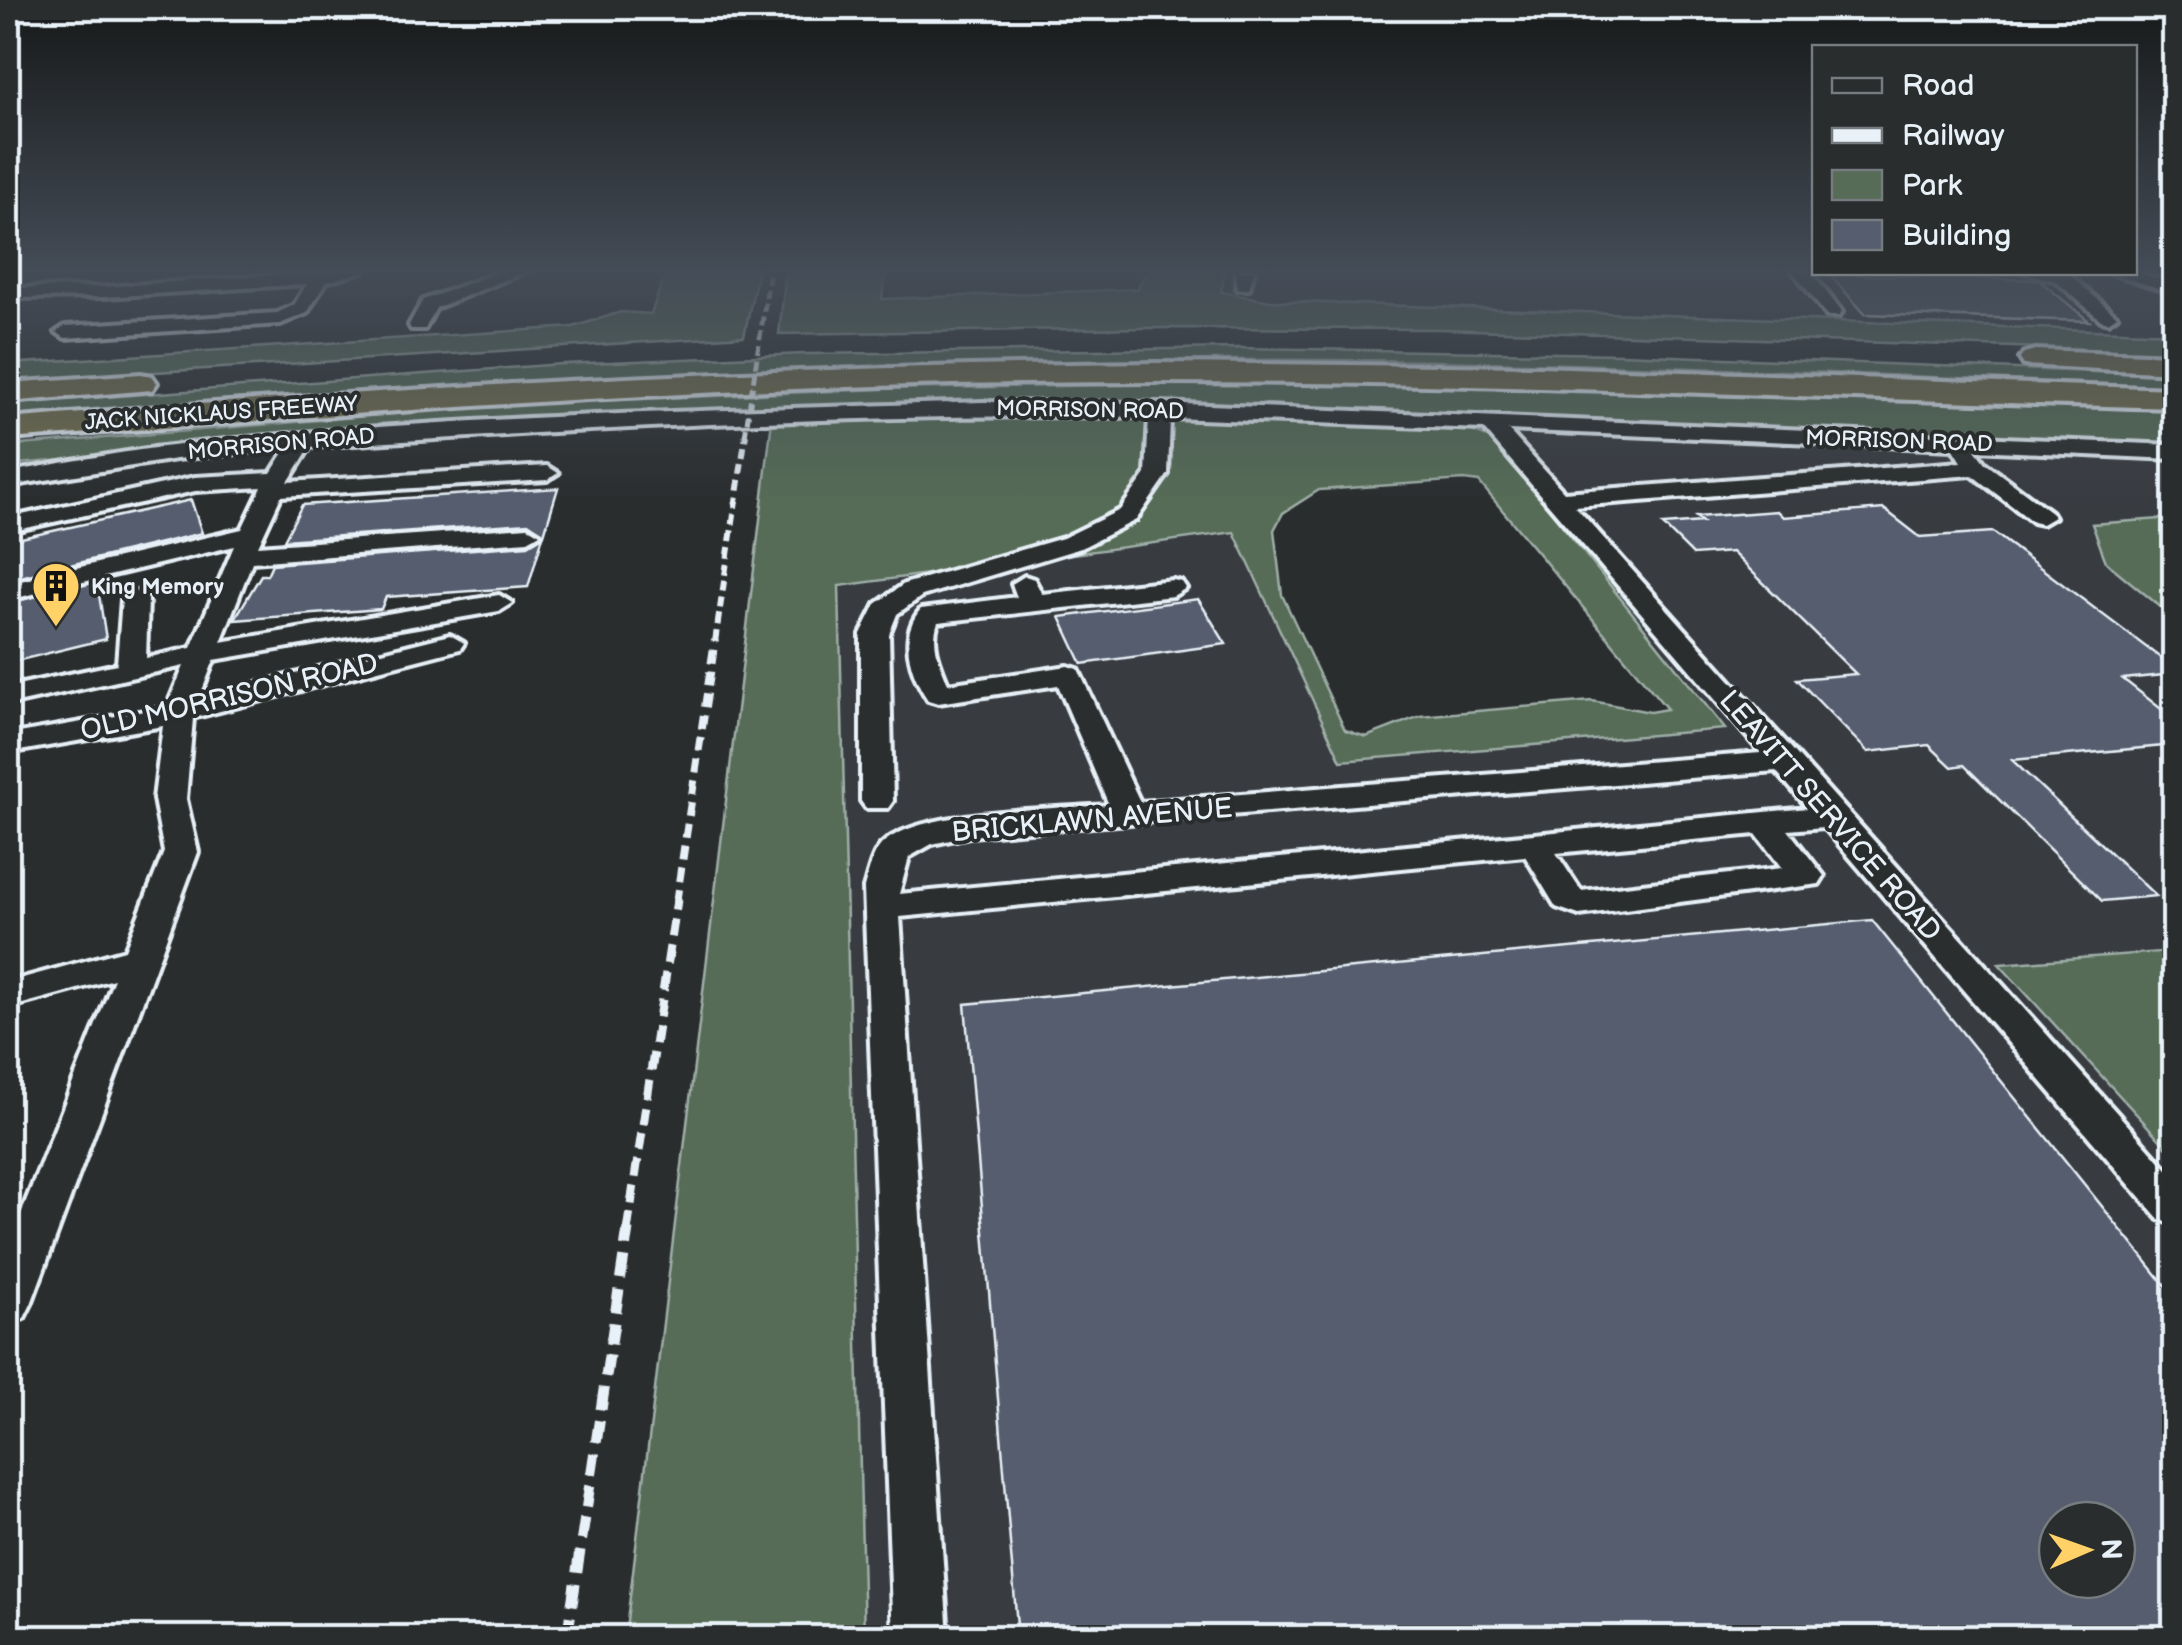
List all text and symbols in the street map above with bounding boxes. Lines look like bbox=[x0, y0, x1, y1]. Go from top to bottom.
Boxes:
legend bbox=[1812, 45, 2137, 275]
text: Road bbox=[1902, 68, 1975, 104]
text: Railway bbox=[1902, 118, 2005, 154]
text: Park bbox=[1902, 168, 1962, 204]
text: Building bbox=[1902, 218, 2011, 254]
street label: JACK NICKLAUS FREEWAY bbox=[84, 390, 359, 437]
street label: MORRISON ROAD bbox=[996, 395, 1184, 426]
street label: MORRISON ROAD bbox=[186, 423, 376, 466]
street label: MORRISON ROAD bbox=[1805, 425, 1993, 458]
building icon: King Memory bbox=[30, 560, 82, 628]
place label: King Memory bbox=[91, 574, 224, 601]
street label: OLD MORRISON ROAD bbox=[77, 647, 381, 748]
street label: LEAVITT SERVICE ROAD bbox=[1712, 684, 1948, 948]
street label: BRICKLAWN AVENUE bbox=[950, 792, 1234, 849]
north arrow bbox=[2037, 1500, 2137, 1600]
text: N bbox=[2094, 1538, 2127, 1560]

